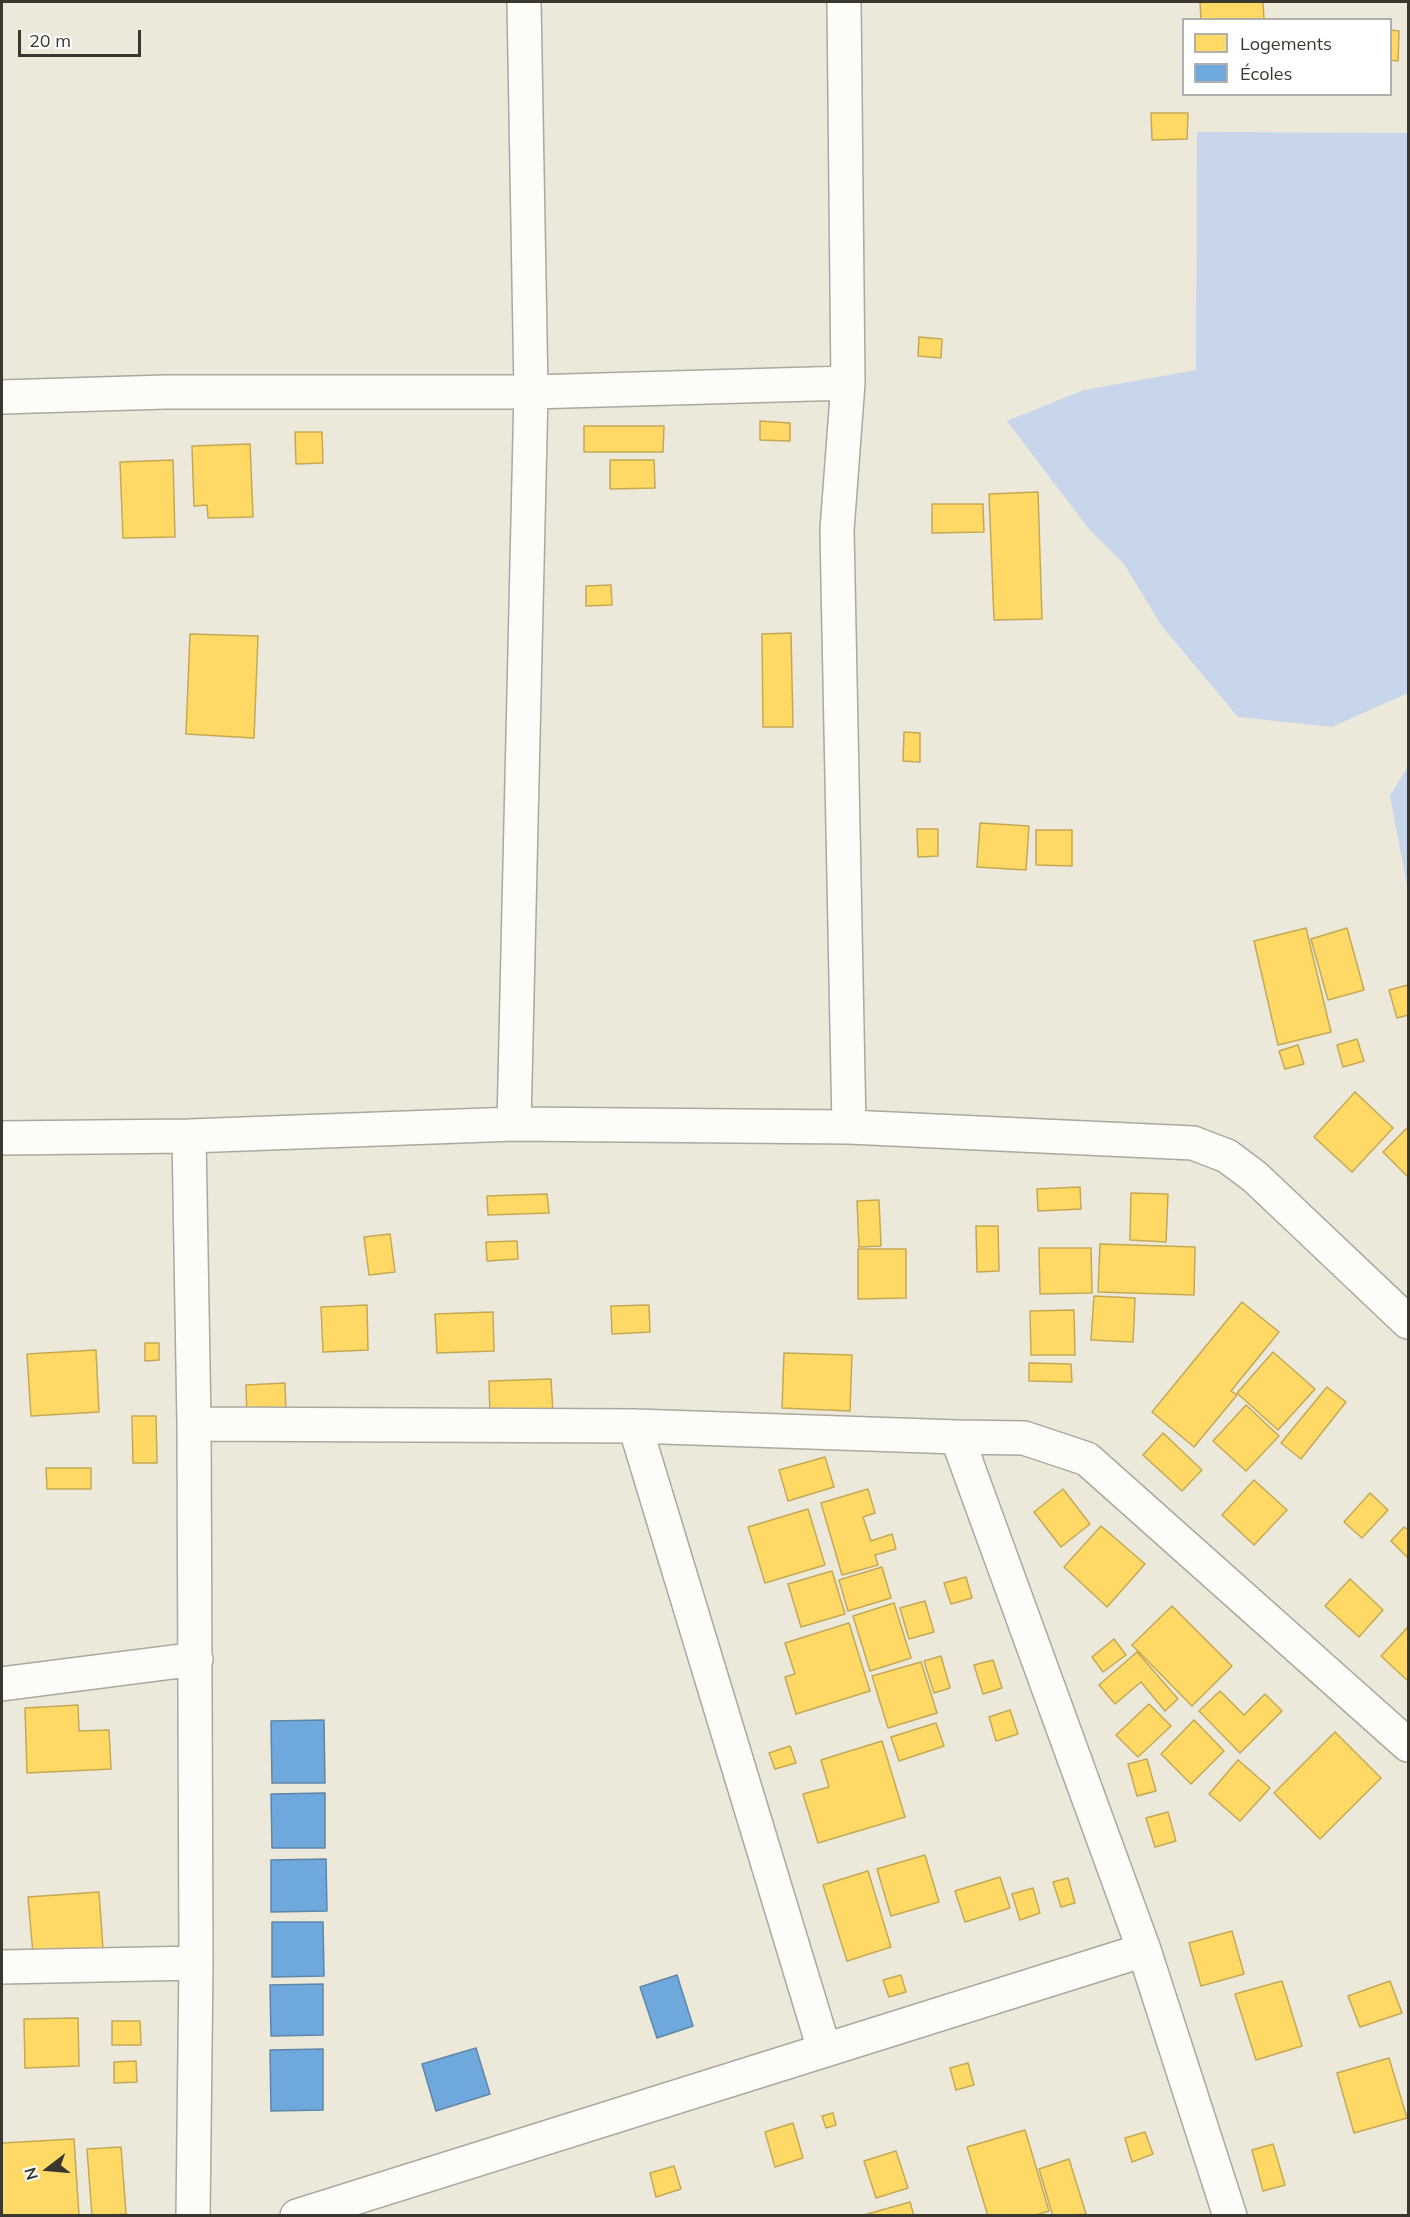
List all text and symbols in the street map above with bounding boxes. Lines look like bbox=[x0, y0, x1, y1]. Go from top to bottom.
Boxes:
scale bar bbox=[21, 18, 144, 56]
legend bbox=[1182, 18, 1392, 96]
text: 20 m bbox=[29, 29, 71, 52]
text: Logements bbox=[1240, 32, 1332, 55]
text: Écoles bbox=[1240, 62, 1293, 85]
north arrow bbox=[18, 2139, 78, 2199]
text: N bbox=[19, 2165, 42, 2183]

